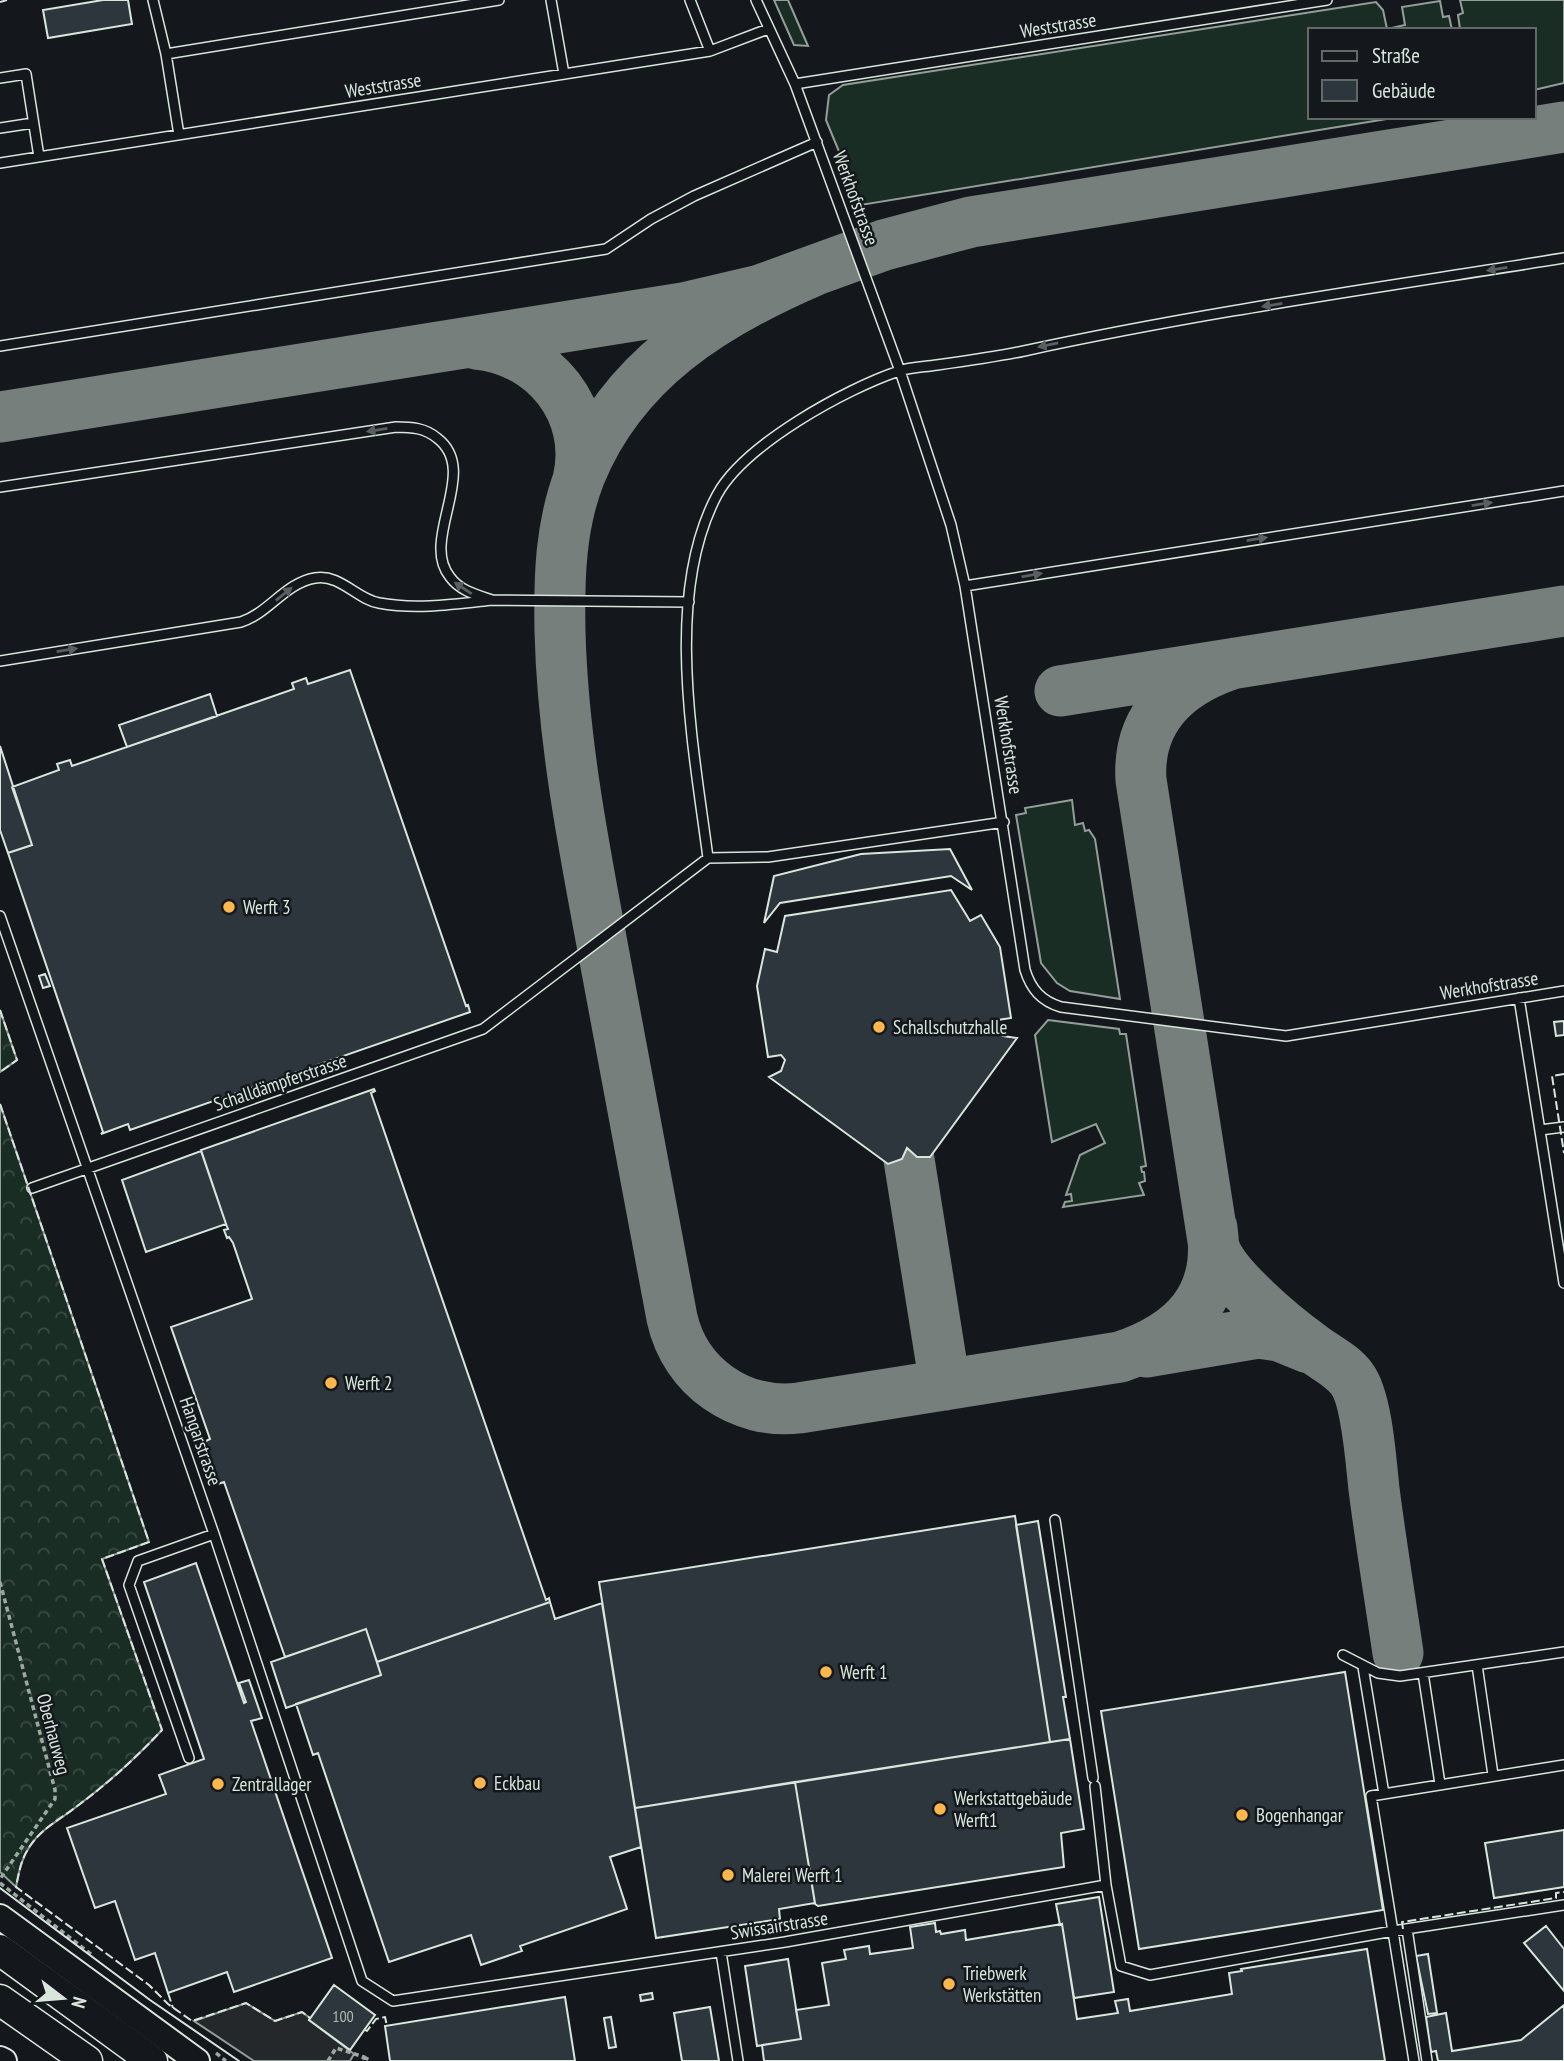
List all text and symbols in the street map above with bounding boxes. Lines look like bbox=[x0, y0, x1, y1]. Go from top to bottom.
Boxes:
street label: Weststrasse bbox=[1018, 7, 1098, 43]
legend bbox=[1308, 28, 1536, 119]
text: Straße bbox=[1372, 42, 1420, 69]
street label: Weststrasse bbox=[343, 67, 423, 103]
text: Gebäude bbox=[1372, 77, 1435, 104]
street label: Werkhofstrasse bbox=[828, 147, 884, 249]
one-way arrow bbox=[1486, 264, 1508, 275]
one-way arrow bbox=[1261, 300, 1283, 311]
one-way arrow bbox=[1037, 340, 1059, 351]
one-way arrow bbox=[366, 425, 388, 436]
one-way arrow bbox=[1471, 498, 1493, 509]
one-way arrow bbox=[1246, 533, 1268, 544]
one-way arrow bbox=[1021, 569, 1043, 580]
one-way arrow bbox=[453, 581, 473, 594]
one-way arrow bbox=[275, 587, 292, 602]
one-way arrow bbox=[57, 644, 79, 655]
street label: Werkhofstrasse bbox=[989, 694, 1029, 796]
place label: Werft 3 bbox=[243, 895, 291, 919]
marker: Werft 3 bbox=[221, 899, 237, 915]
street label: Werkhofstrasse bbox=[1438, 965, 1540, 1005]
place label: Schallschutzhalle bbox=[893, 1015, 1007, 1039]
marker: Schallschutzhalle bbox=[871, 1019, 887, 1035]
street label: Schalldämpferstrasse bbox=[210, 1048, 350, 1116]
place label: Werft 2 bbox=[345, 1371, 393, 1395]
marker: Werft 2 bbox=[323, 1375, 339, 1391]
street label: Hangarstrasse bbox=[175, 1393, 227, 1489]
place label: Werft 1 bbox=[840, 1660, 888, 1684]
marker: Werft 1 bbox=[818, 1664, 834, 1680]
street label: Oberhauweg bbox=[32, 1691, 76, 1777]
place label: Eckbau bbox=[494, 1771, 540, 1795]
place label: Zentrallager bbox=[232, 1772, 312, 1796]
marker: Eckbau bbox=[472, 1775, 488, 1791]
marker: Zentrallager bbox=[210, 1776, 226, 1792]
place label: Werkstattgebäude Werft1 bbox=[954, 1786, 1072, 1832]
marker: Werkstattgebäude Werft1 bbox=[932, 1801, 948, 1817]
place label: Bogenhangar bbox=[1256, 1803, 1344, 1827]
marker: Bogenhangar bbox=[1234, 1807, 1250, 1823]
place label: Malerei Werft 1 bbox=[742, 1863, 842, 1887]
marker: Malerei Werft 1 bbox=[720, 1867, 736, 1883]
street label: Swissairstrasse bbox=[729, 1905, 830, 1945]
place label: Triebwerk Werkstätten bbox=[963, 1961, 1041, 2007]
north arrow bbox=[28, 1963, 98, 2033]
marker: Triebwerk Werkstätten bbox=[941, 1976, 957, 1992]
text: N bbox=[66, 1994, 92, 2011]
house number: 100 bbox=[332, 2006, 354, 2026]

